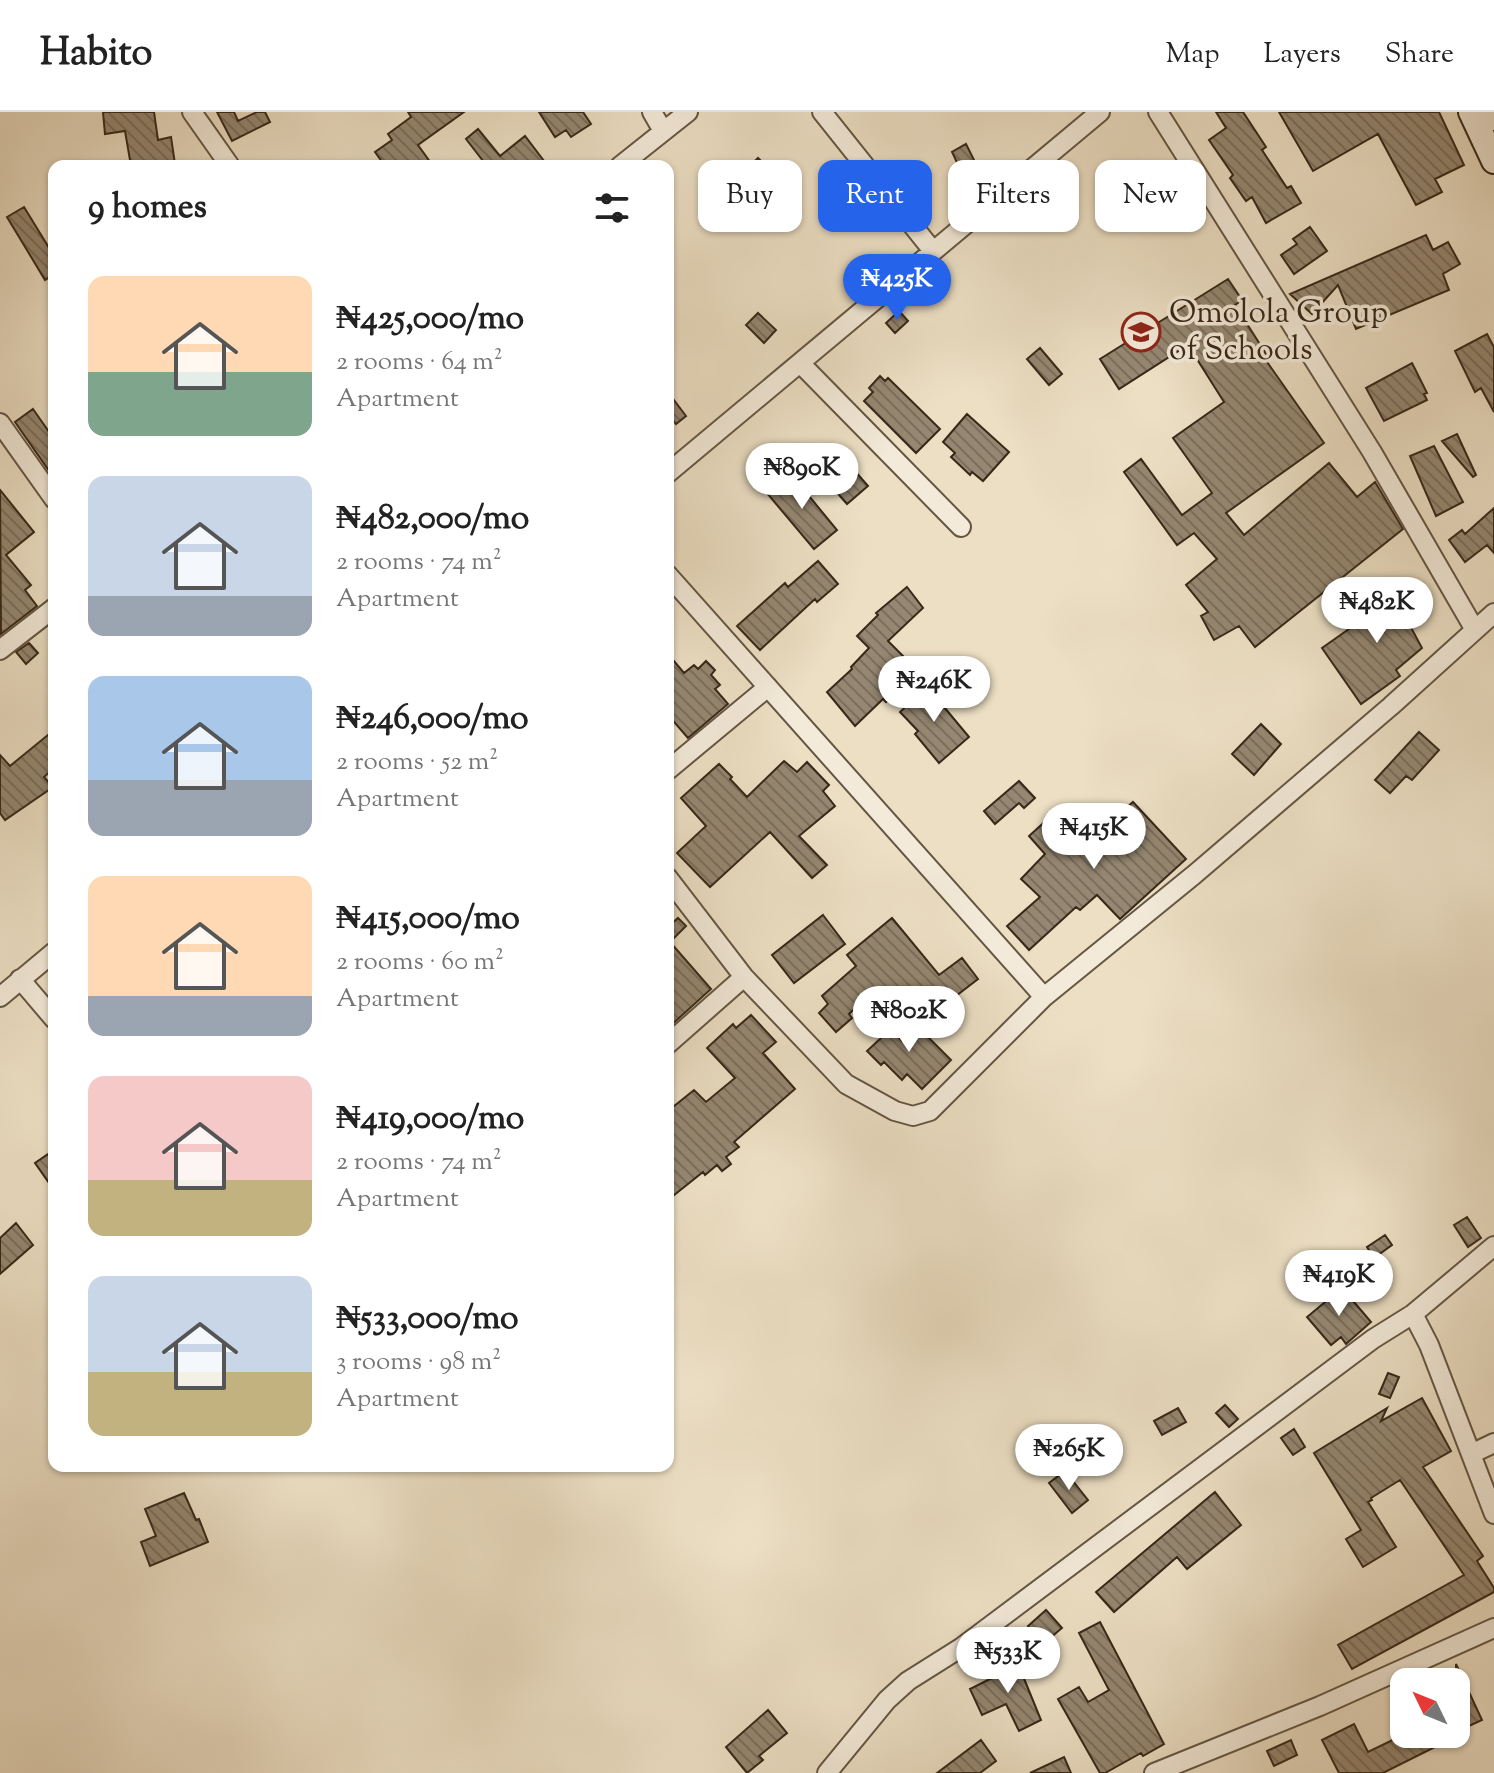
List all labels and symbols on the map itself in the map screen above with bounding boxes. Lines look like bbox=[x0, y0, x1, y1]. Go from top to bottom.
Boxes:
pin: ₦425K bbox=[841, 254, 953, 322]
place label: Omolola Group of Schools bbox=[1169, 291, 1388, 374]
school or university icon: Omolola Group of Schools bbox=[1120, 311, 1162, 353]
pin: ₦890K bbox=[746, 443, 858, 511]
pin: ₦482K bbox=[1321, 577, 1433, 645]
pin: ₦246K bbox=[878, 656, 990, 724]
pin: ₦415K bbox=[1038, 803, 1150, 871]
pin: ₦802K bbox=[853, 986, 965, 1054]
pin: ₦419K bbox=[1283, 1250, 1395, 1318]
pin: ₦265K bbox=[1013, 1424, 1125, 1492]
pin: ₦533K bbox=[952, 1627, 1064, 1695]
north arrow bbox=[1390, 1668, 1470, 1748]

